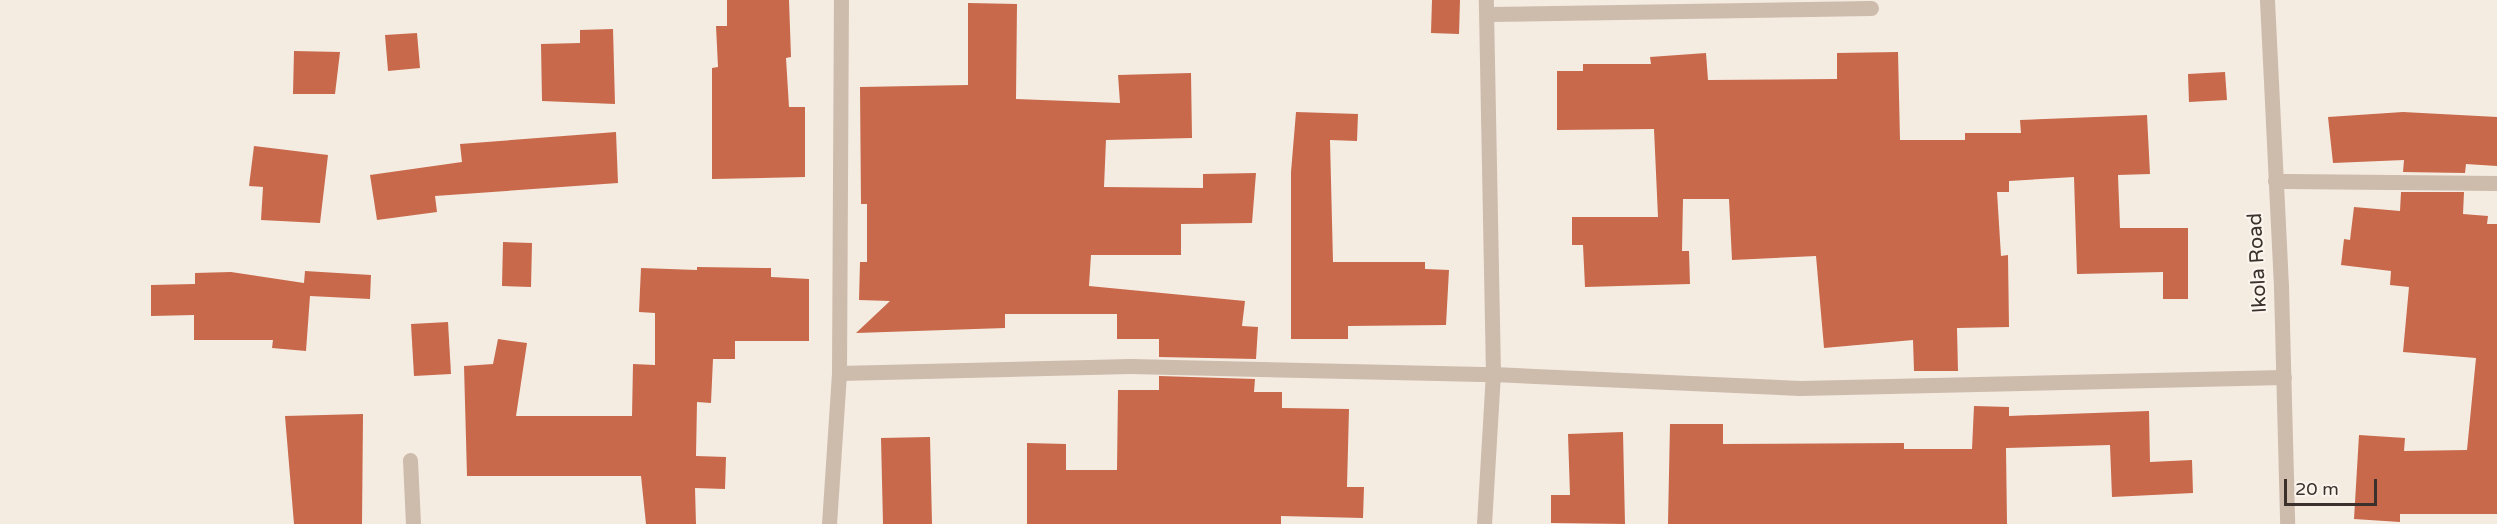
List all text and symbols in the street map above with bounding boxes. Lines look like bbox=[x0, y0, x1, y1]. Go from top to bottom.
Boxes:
street label: Ikola Road bbox=[2243, 212, 2273, 314]
scale bar bbox=[2287, 467, 2380, 505]
text: 20 m bbox=[2295, 478, 2339, 500]

